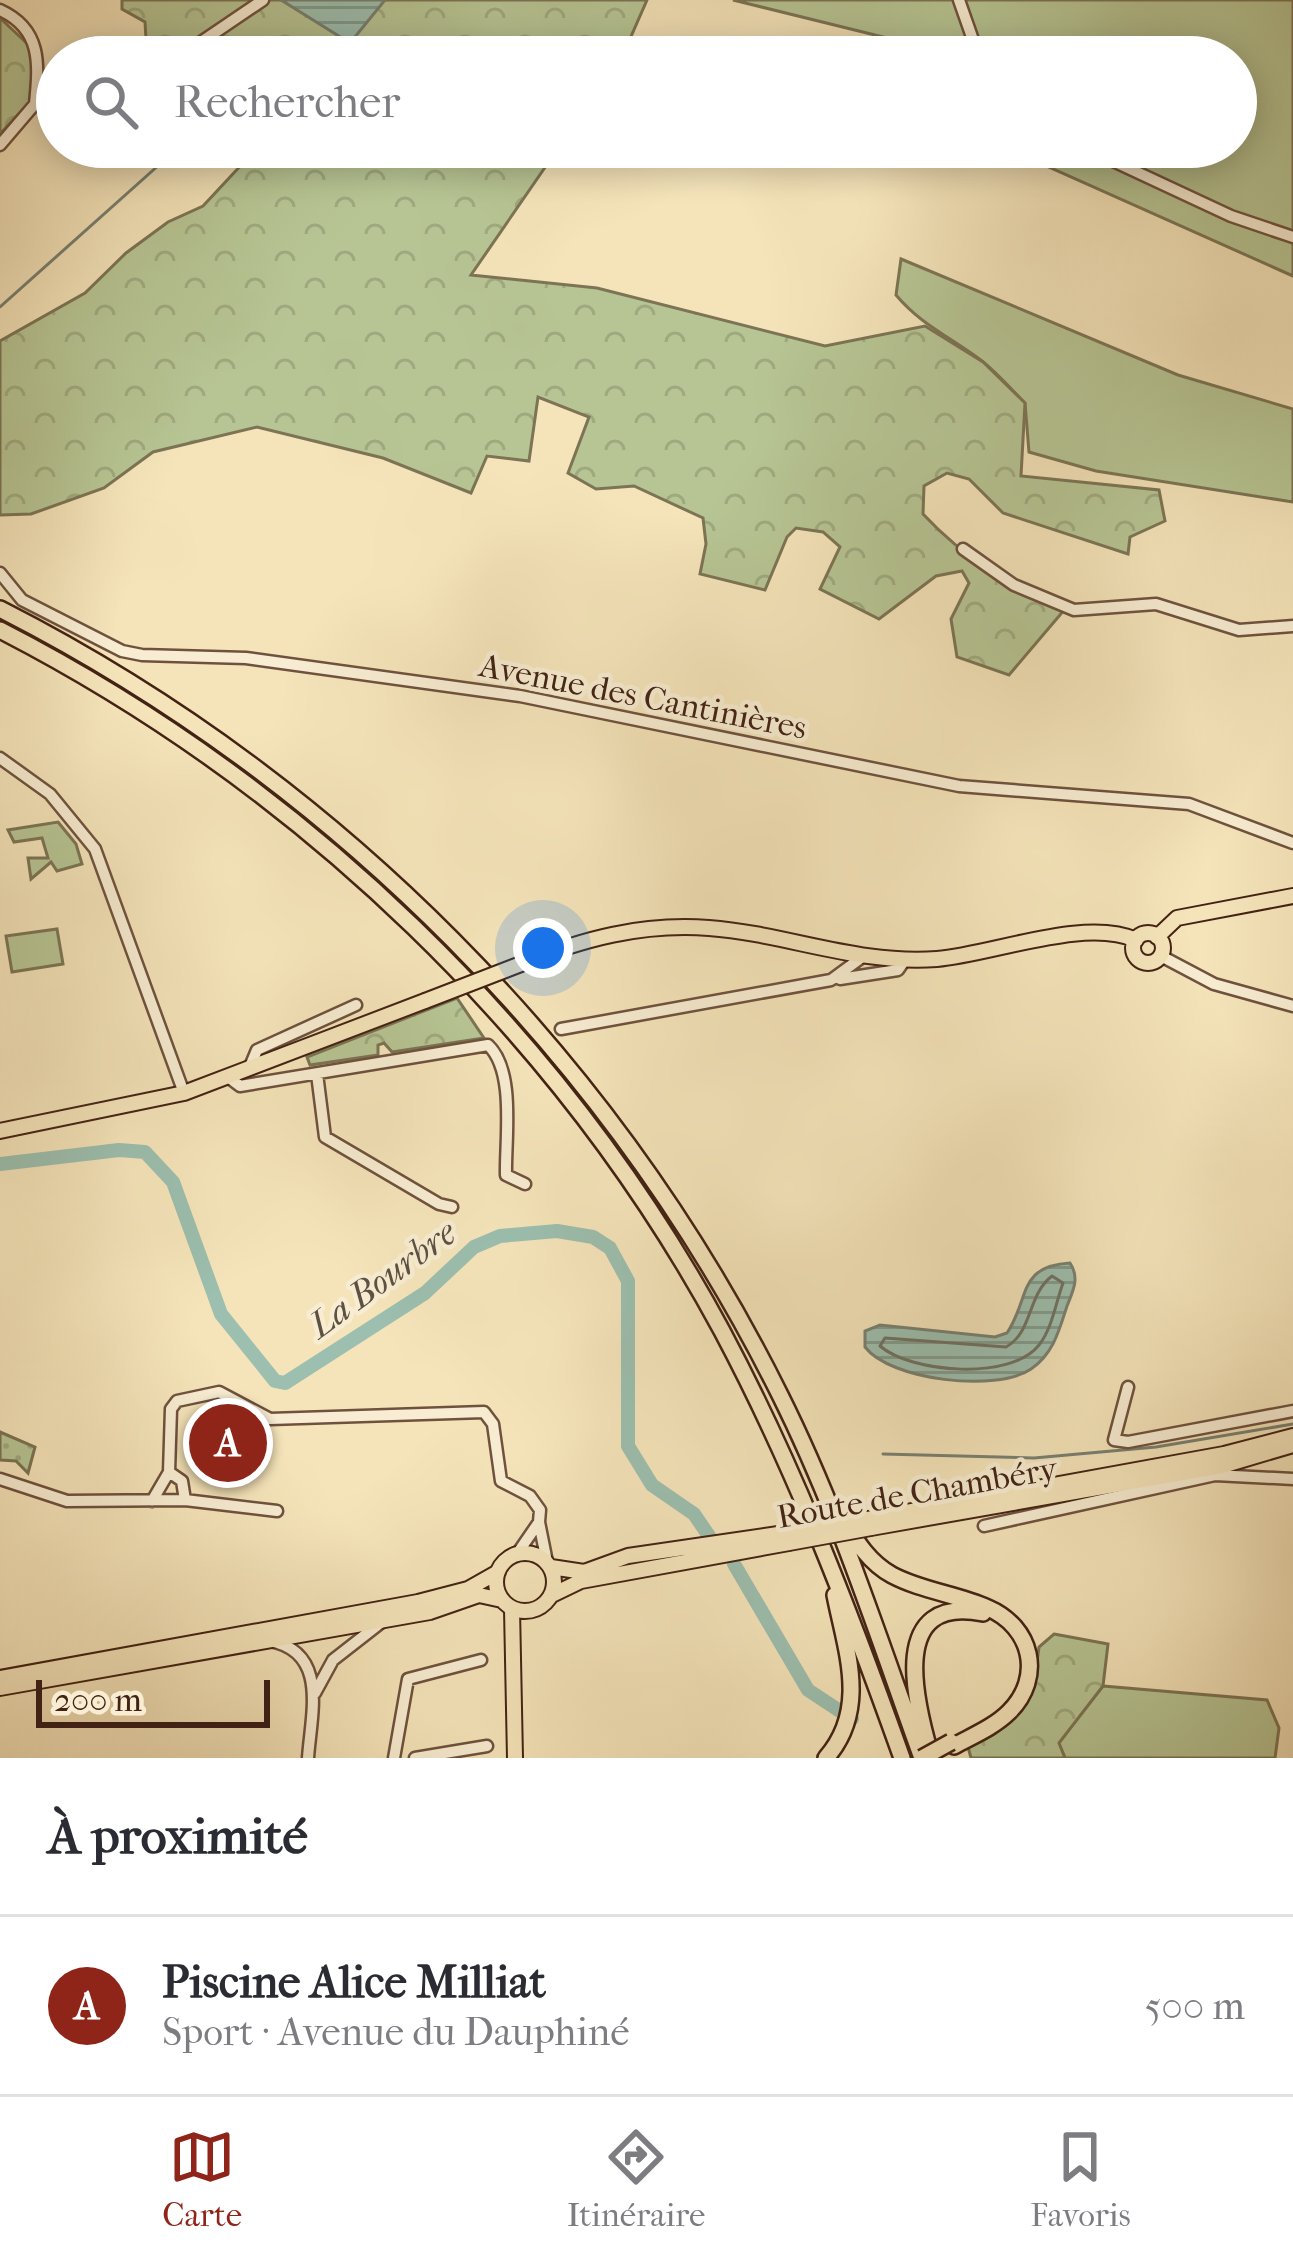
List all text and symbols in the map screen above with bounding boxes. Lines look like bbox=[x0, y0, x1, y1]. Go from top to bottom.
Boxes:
search box bbox=[36, 36, 1257, 168]
icon: search bbox=[78, 69, 144, 135]
text: Rechercher bbox=[174, 76, 400, 129]
street label: Avenue des Cantinières bbox=[474, 646, 810, 748]
your location bbox=[513, 918, 573, 978]
water label: La Bourbre bbox=[298, 1211, 465, 1348]
pin: A bbox=[189, 1398, 267, 1488]
street label: Route de Chambéry bbox=[774, 1449, 1061, 1537]
scale bar bbox=[36, 1674, 270, 1727]
text: 200 m bbox=[54, 1681, 142, 1720]
text: À proximité bbox=[48, 1806, 308, 1866]
text: Piscine Alice Milliat bbox=[162, 1956, 546, 2009]
text: A bbox=[74, 1983, 100, 2029]
text: 500 m bbox=[1144, 1983, 1245, 2029]
text: Sport · Avenue du Dauphiné bbox=[162, 2009, 630, 2055]
tab: Carte bbox=[162, 2124, 242, 2235]
tab: Itinéraire bbox=[567, 2124, 705, 2235]
tab: Favoris bbox=[1030, 2124, 1131, 2235]

